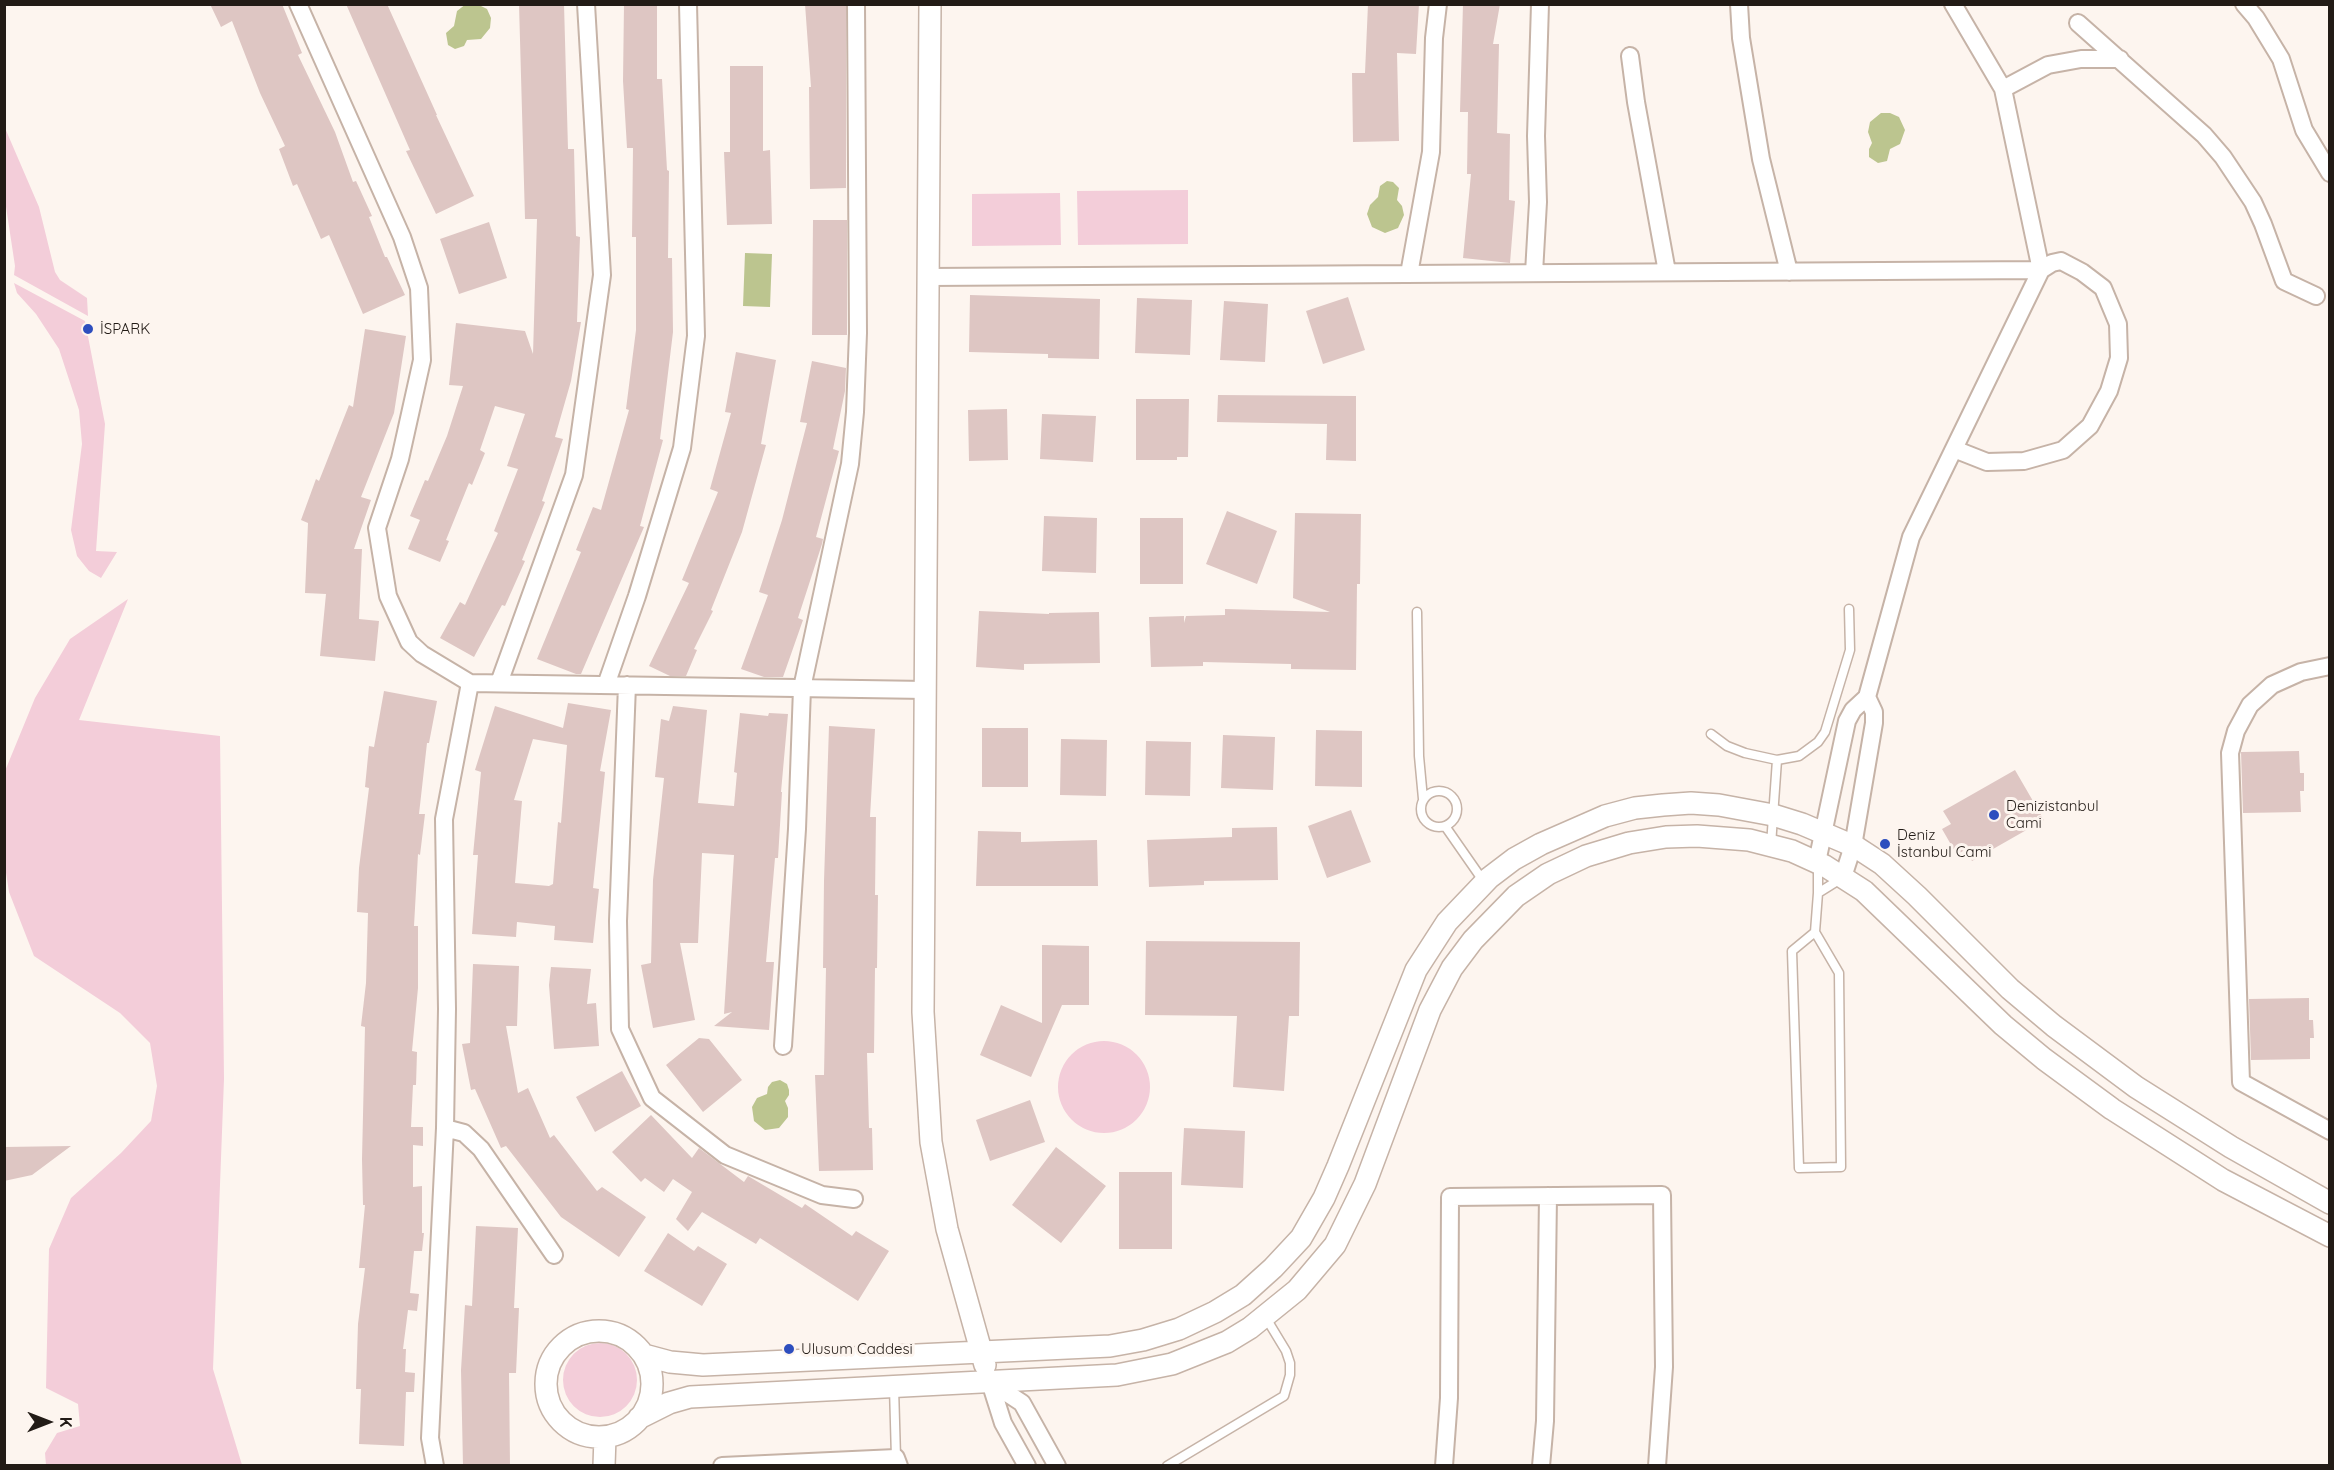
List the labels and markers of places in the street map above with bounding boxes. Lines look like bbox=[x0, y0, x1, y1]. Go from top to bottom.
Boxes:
place label: İSPARK bbox=[100, 320, 150, 338]
marker: İSPARK bbox=[81, 322, 95, 336]
place label: Denizistanbul Cami bbox=[2006, 797, 2099, 832]
marker: Denizistanbul Cami bbox=[1987, 808, 2001, 822]
place label: Deniz İstanbul Cami bbox=[1897, 826, 1992, 861]
marker: Deniz İstanbul Cami bbox=[1878, 837, 1892, 851]
place label: Ulusum Caddesi bbox=[801, 1340, 913, 1358]
marker: Ulusum Caddesi bbox=[782, 1342, 796, 1356]

